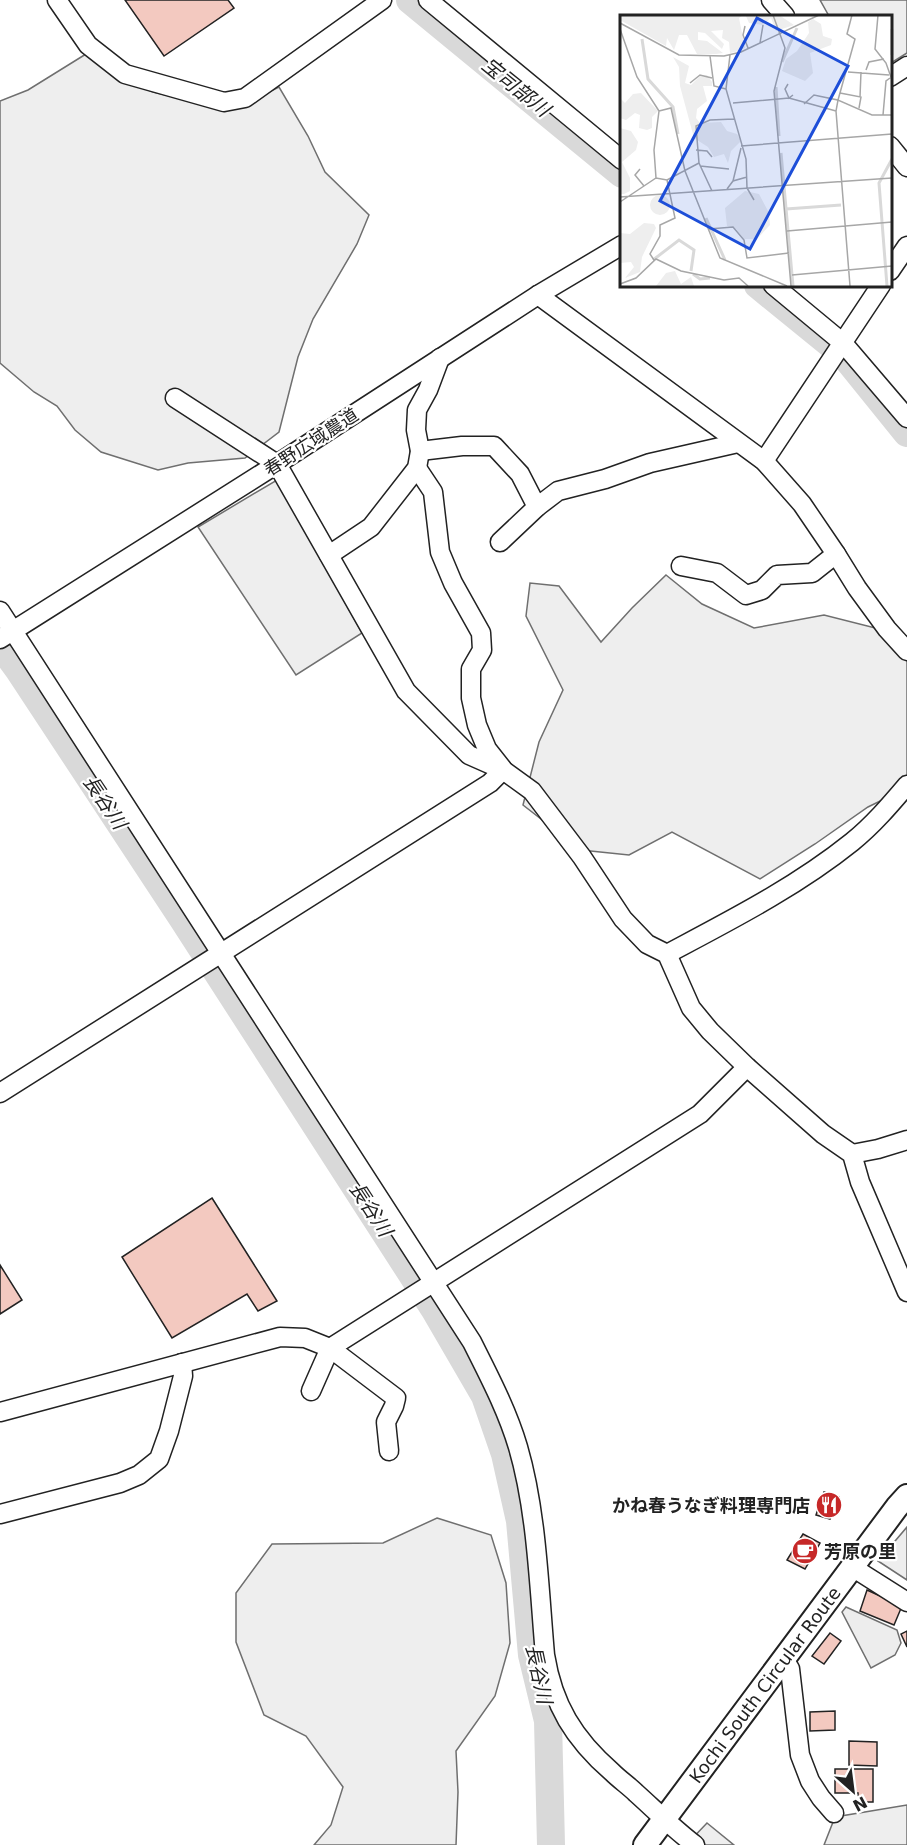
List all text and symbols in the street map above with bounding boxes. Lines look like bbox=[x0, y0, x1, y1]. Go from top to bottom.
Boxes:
inset map bbox=[620, 15, 892, 286]
water label: 宝司部川 bbox=[477, 53, 556, 123]
street label: 春野広域農道 bbox=[260, 404, 362, 480]
water label: 長谷川 bbox=[78, 770, 133, 835]
water label: 長谷川 bbox=[345, 1177, 398, 1242]
restaurant icon: かね春うなぎ料理専門店 bbox=[814, 1490, 844, 1520]
place label: かね春うなぎ料理専門店 bbox=[612, 1495, 810, 1516]
cafe icon: 芳原の里 bbox=[790, 1536, 820, 1566]
place label: 芳原の里 bbox=[824, 1541, 896, 1562]
street label: Kochi South Circular Route bbox=[685, 1582, 845, 1787]
water label: 長谷川 bbox=[521, 1642, 557, 1708]
north arrow bbox=[823, 1761, 883, 1821]
text: N bbox=[849, 1792, 870, 1815]

